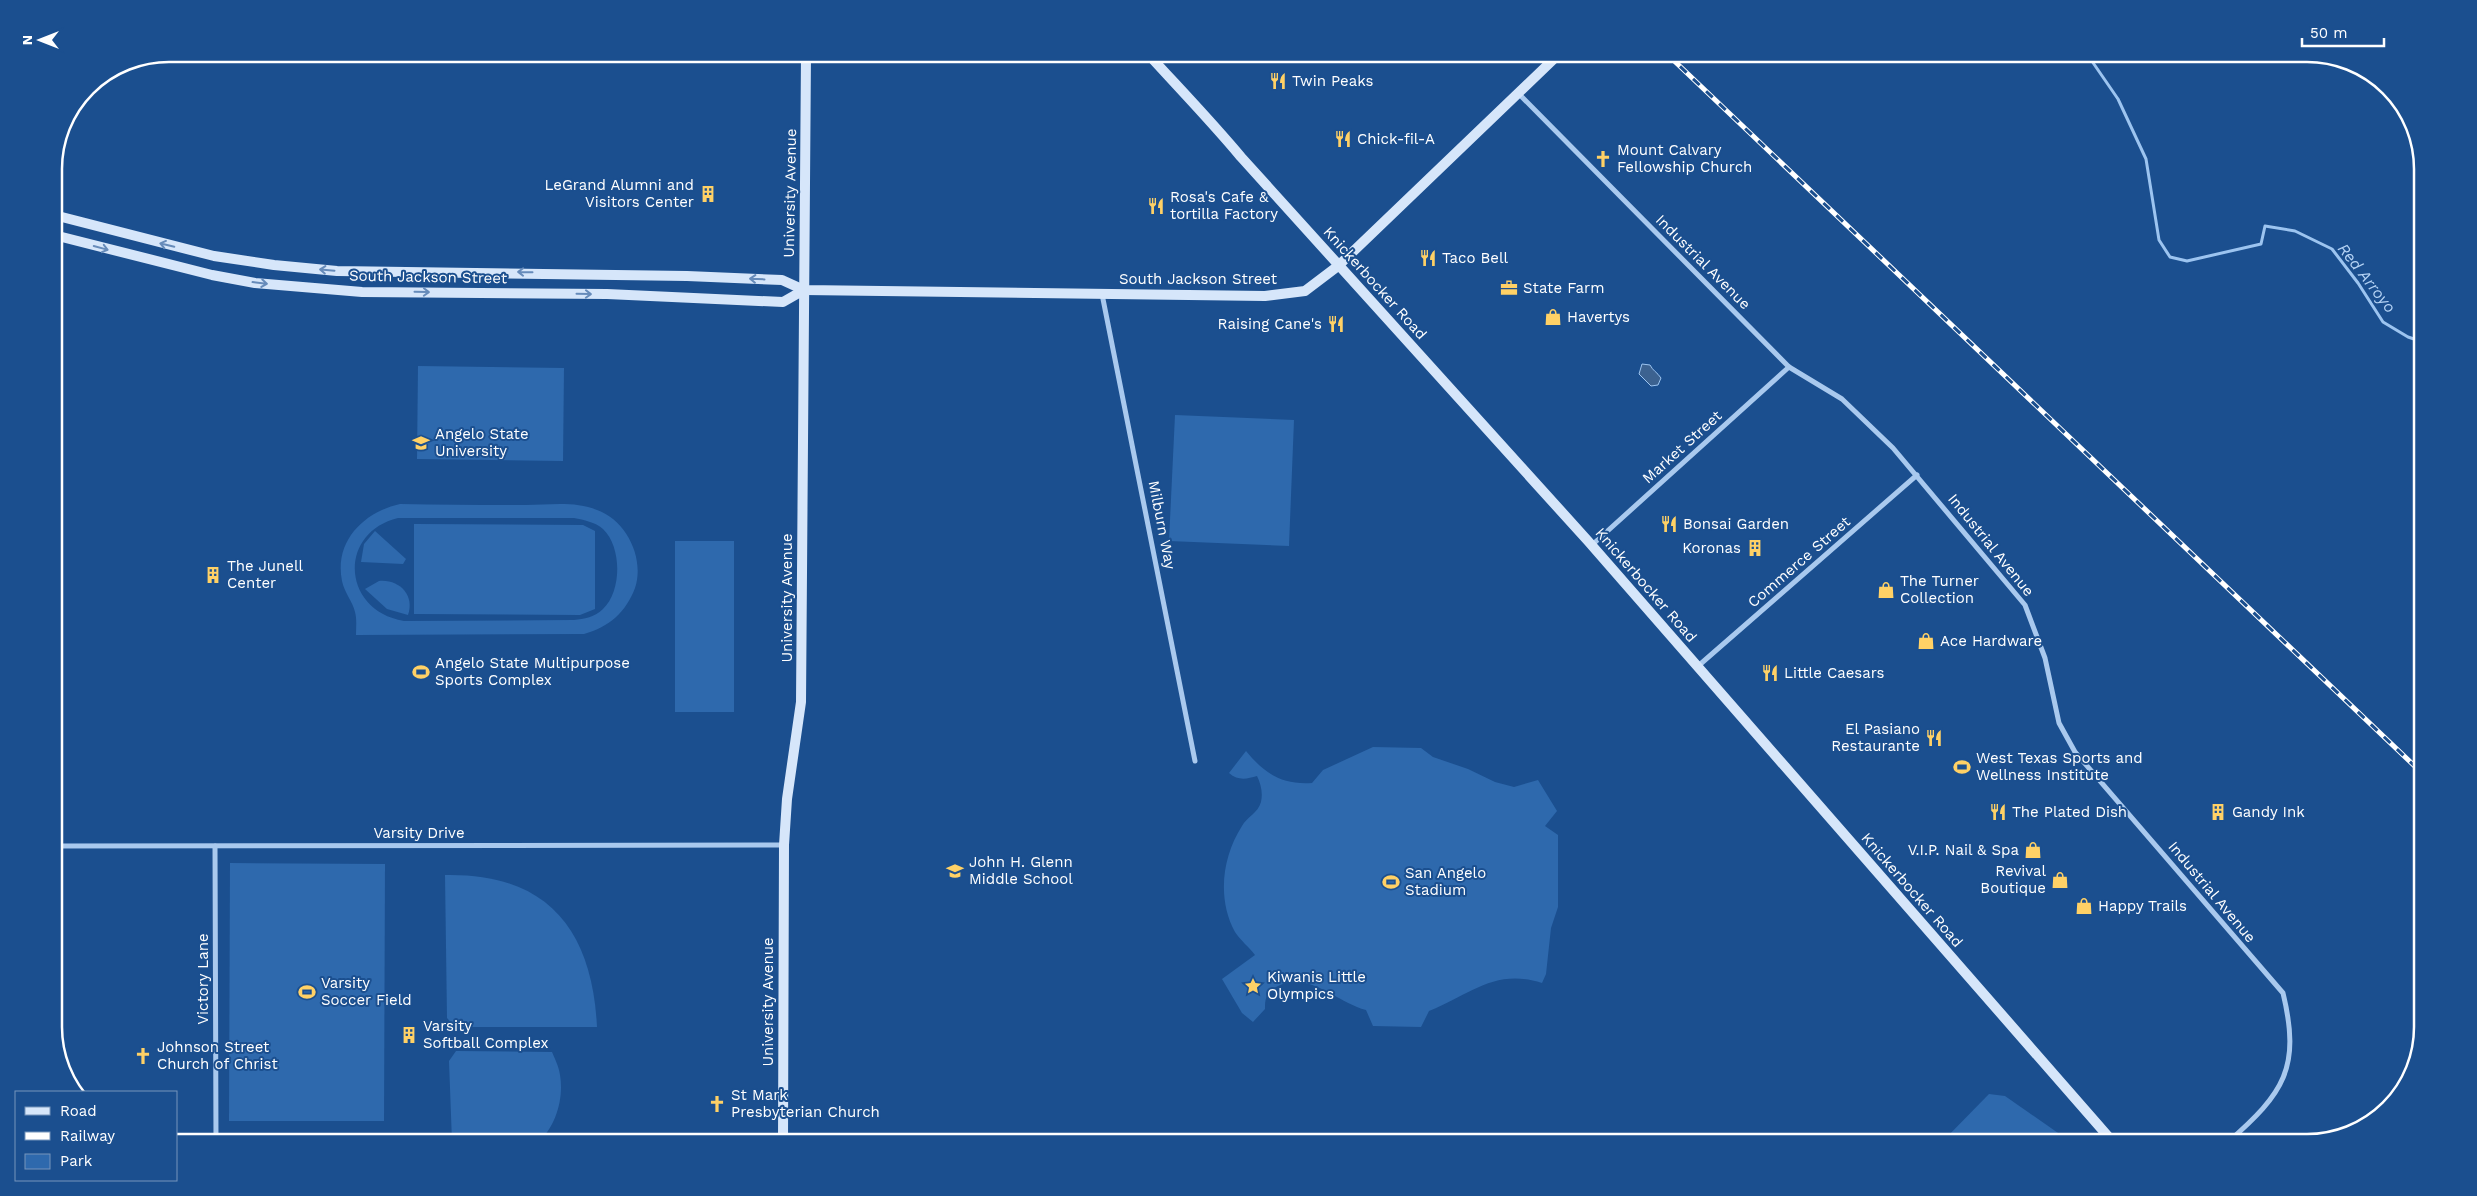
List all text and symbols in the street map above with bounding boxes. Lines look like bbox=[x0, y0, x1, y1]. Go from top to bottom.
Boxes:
north arrow bbox=[15, 15, 65, 65]
scale bar bbox=[2302, 15, 2384, 47]
text: 50 m bbox=[2310, 24, 2347, 42]
text: N bbox=[19, 35, 35, 45]
restaurant icon: Twin Peaks bbox=[1268, 71, 1288, 91]
place label: Twin Peaks bbox=[1292, 72, 1374, 90]
street label: University Avenue bbox=[780, 128, 800, 258]
restaurant icon: Chick-fil-A bbox=[1333, 129, 1353, 149]
place label: Chick-fil-A bbox=[1357, 130, 1435, 148]
place label: Mount Calvary Fellowship Church bbox=[1617, 141, 1752, 176]
church icon: Mount Calvary Fellowship Church bbox=[1593, 149, 1613, 169]
place label: LeGrand Alumni and Visitors Center bbox=[545, 176, 694, 211]
building icon: LeGrand Alumni and Visitors Center bbox=[698, 184, 718, 204]
place label: Rosa's Cafe & tortilla Factory bbox=[1170, 188, 1278, 223]
restaurant icon: Rosa's Cafe & tortilla Factory bbox=[1146, 196, 1166, 216]
street label: Industrial Avenue bbox=[1652, 211, 1754, 313]
street label: Knickerbocker Road bbox=[1320, 223, 1430, 343]
water label: Red Arroyo bbox=[2334, 239, 2400, 317]
one-way arrow bbox=[159, 240, 175, 249]
one-way arrow bbox=[93, 244, 109, 253]
restaurant icon: Taco Bell bbox=[1418, 248, 1438, 268]
place label: Taco Bell bbox=[1442, 249, 1509, 267]
one-way arrow bbox=[320, 265, 336, 275]
street label: South Jackson Street bbox=[349, 267, 508, 287]
one-way arrow bbox=[517, 267, 533, 277]
street label: South Jackson Street bbox=[1119, 270, 1278, 288]
one-way arrow bbox=[749, 274, 765, 283]
one-way arrow bbox=[251, 278, 267, 288]
office icon: State Farm bbox=[1499, 278, 1519, 298]
place label: State Farm bbox=[1523, 279, 1604, 297]
one-way arrow bbox=[413, 287, 429, 297]
one-way arrow bbox=[576, 289, 592, 299]
shop icon: Havertys bbox=[1543, 307, 1563, 327]
place label: Havertys bbox=[1567, 308, 1630, 326]
restaurant icon: Raising Cane's bbox=[1326, 314, 1346, 334]
place label: Raising Cane's bbox=[1218, 315, 1322, 333]
street label: Market Street bbox=[1639, 406, 1726, 487]
place label: Angelo State University bbox=[435, 425, 529, 460]
school or university icon: Angelo State University bbox=[411, 433, 431, 453]
street label: Milburn Way bbox=[1145, 479, 1179, 571]
street label: Industrial Avenue bbox=[1944, 490, 2038, 600]
street label: Commerce Street bbox=[1744, 512, 1854, 611]
restaurant icon: Bonsai Garden bbox=[1659, 514, 1679, 534]
place label: Bonsai Garden bbox=[1683, 515, 1789, 533]
street label: Knickerbocker Road bbox=[1591, 524, 1701, 646]
street label: University Avenue bbox=[778, 533, 796, 663]
building icon: Koronas bbox=[1745, 538, 1765, 558]
place label: Koronas bbox=[1682, 539, 1741, 557]
place label: The Junell Center bbox=[227, 557, 304, 592]
building icon: The Junell Center bbox=[203, 565, 223, 585]
place label: The Turner Collection bbox=[1900, 572, 1979, 607]
shop icon: The Turner Collection bbox=[1876, 580, 1896, 600]
shop icon: Ace Hardware bbox=[1916, 631, 1936, 651]
place label: Ace Hardware bbox=[1940, 632, 2042, 650]
place label: Angelo State Multipurpose Sports Complex bbox=[435, 654, 630, 689]
sports icon: Angelo State Multipurpose Sports Complex bbox=[411, 662, 431, 682]
restaurant icon: Little Caesars bbox=[1760, 663, 1780, 683]
place label: Little Caesars bbox=[1784, 664, 1885, 682]
place label: El Pasiano Restaurante bbox=[1831, 720, 1920, 755]
restaurant icon: El Pasiano Restaurante bbox=[1924, 728, 1944, 748]
place label: West Texas Sports and Wellness Institute bbox=[1976, 749, 2143, 784]
sports icon: West Texas Sports and Wellness Institute bbox=[1952, 757, 1972, 777]
restaurant icon: The Plated Dish bbox=[1988, 802, 2008, 822]
building icon: Gandy Ink bbox=[2208, 802, 2228, 822]
place label: The Plated Dish bbox=[2012, 803, 2127, 821]
place label: Gandy Ink bbox=[2232, 803, 2305, 821]
street label: Varsity Drive bbox=[373, 824, 465, 842]
street label: Knickerbocker Road bbox=[1857, 829, 1967, 951]
street label: Industrial Avenue bbox=[2164, 838, 2260, 946]
shop icon: V.I.P. Nail & Spa bbox=[2023, 840, 2043, 860]
place label: V.I.P. Nail & Spa bbox=[1908, 841, 2019, 859]
place label: John H. Glenn Middle School bbox=[969, 853, 1073, 888]
school or university icon: John H. Glenn Middle School bbox=[945, 861, 965, 881]
place label: Revival Boutique bbox=[1980, 862, 2046, 897]
place label: San Angelo Stadium bbox=[1405, 864, 1486, 899]
shop icon: Revival Boutique bbox=[2050, 870, 2070, 890]
sports icon: San Angelo Stadium bbox=[1381, 872, 1401, 892]
shop icon: Happy Trails bbox=[2074, 896, 2094, 916]
place label: Happy Trails bbox=[2098, 897, 2187, 915]
street label: Victory Lane bbox=[194, 933, 212, 1025]
street label: University Avenue bbox=[759, 937, 777, 1067]
place label: Kiwanis Little Olympics bbox=[1267, 968, 1366, 1003]
place label: Varsity Soccer Field bbox=[321, 974, 412, 1009]
place icon: Kiwanis Little Olympics bbox=[1243, 976, 1263, 996]
sports icon: Varsity Soccer Field bbox=[297, 982, 317, 1002]
place label: Varsity Softball Complex bbox=[423, 1017, 549, 1052]
building icon: Varsity Softball Complex bbox=[399, 1025, 419, 1045]
place label: Johnson Street Church of Christ bbox=[157, 1038, 278, 1073]
church icon: Johnson Street Church of Christ bbox=[133, 1046, 153, 1066]
place label: St Mark Presbyterian Church bbox=[731, 1086, 880, 1121]
legend bbox=[15, 1091, 178, 1181]
church icon: St Mark Presbyterian Church bbox=[707, 1094, 727, 1114]
text: Road bbox=[60, 1102, 97, 1120]
text: Railway bbox=[60, 1127, 115, 1145]
text: Park bbox=[60, 1152, 93, 1170]

